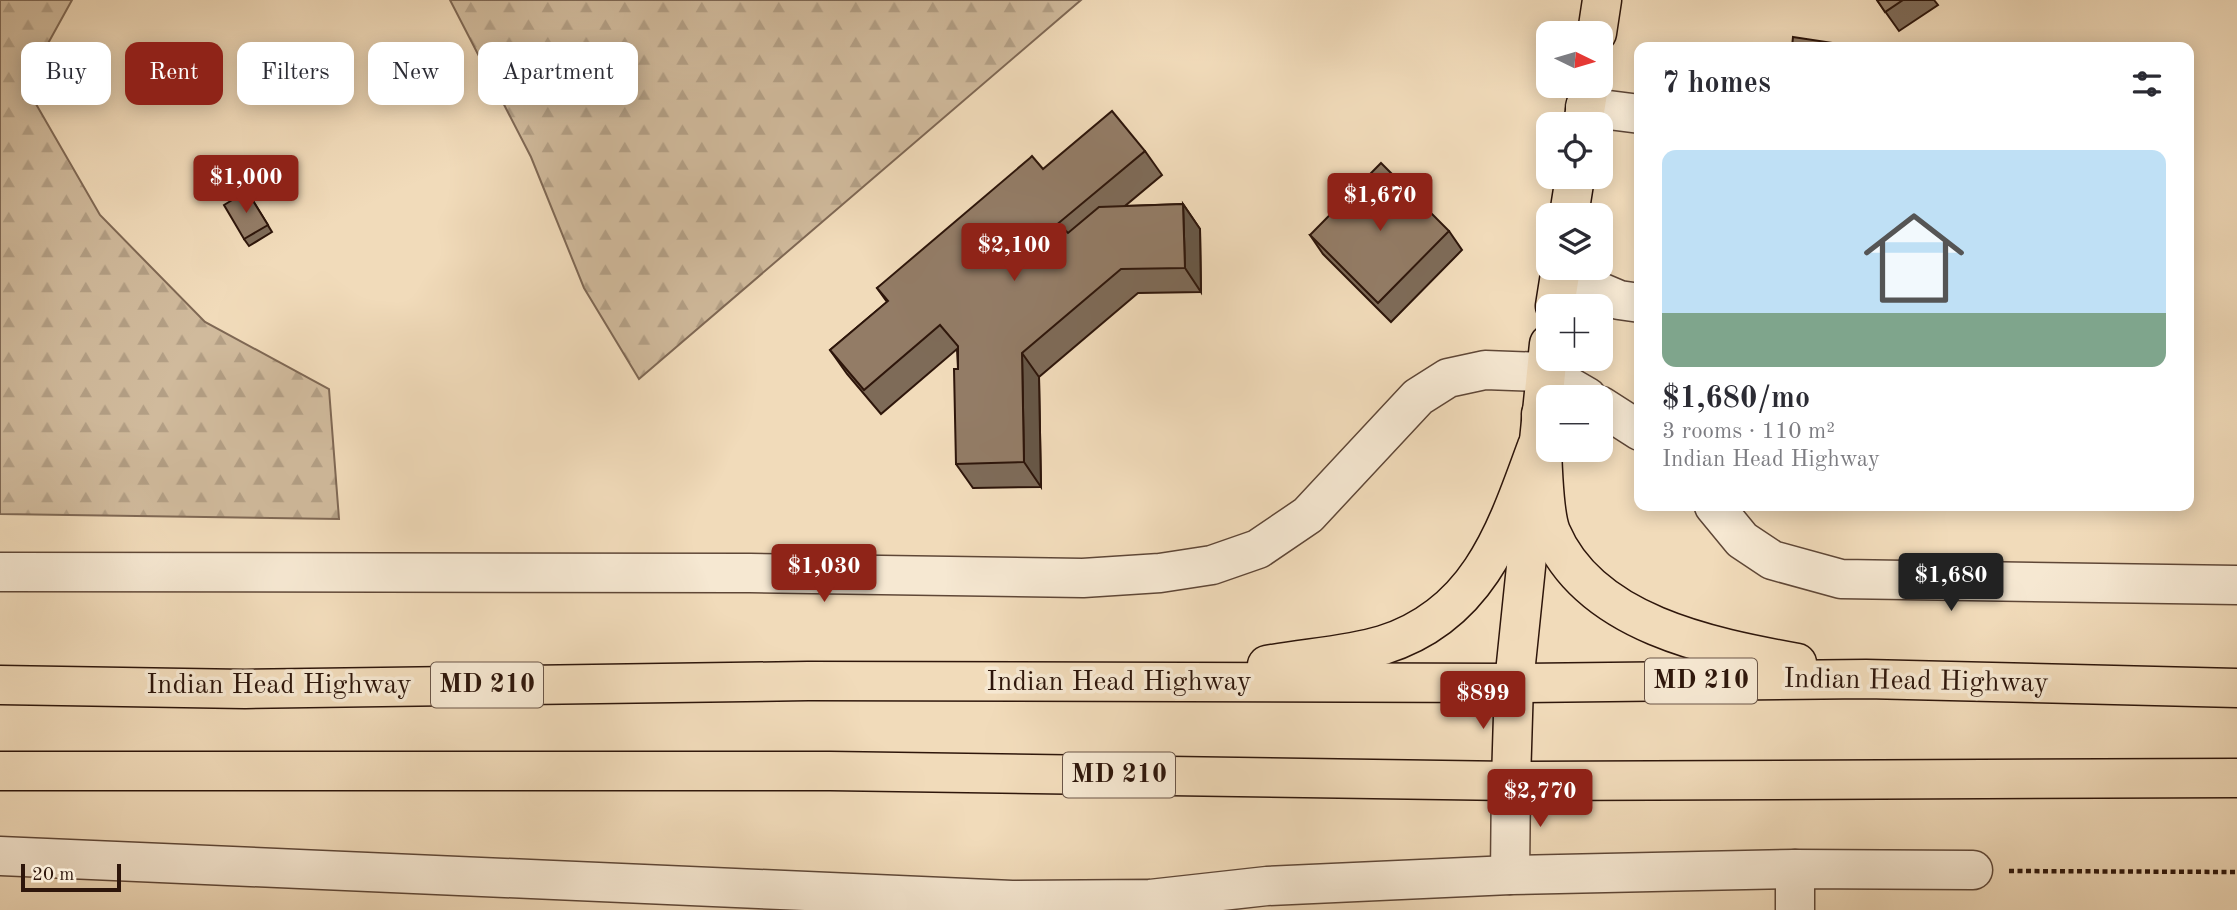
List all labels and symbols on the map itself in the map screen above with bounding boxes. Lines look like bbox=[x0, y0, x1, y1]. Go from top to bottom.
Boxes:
north arrow bbox=[1536, 21, 1614, 98]
pin: $1,000 bbox=[189, 156, 303, 215]
pin: $1,670 bbox=[1323, 174, 1437, 233]
pin: $2,100 bbox=[957, 224, 1071, 283]
pin: $1,030 bbox=[767, 544, 881, 604]
pin: $1,680 bbox=[1894, 554, 2008, 613]
road number: MD 210 bbox=[1645, 659, 1757, 704]
road number: MD 210 bbox=[431, 663, 543, 708]
street label: Indian Head Highway bbox=[1783, 666, 2049, 698]
street label: Indian Head Highway bbox=[986, 669, 1252, 697]
street label: Indian Head Highway bbox=[146, 672, 412, 700]
pin: $899 bbox=[1442, 672, 1524, 731]
road number: MD 210 bbox=[1063, 752, 1175, 797]
pin: $2,770 bbox=[1483, 770, 1597, 829]
scale bar bbox=[21, 861, 121, 893]

